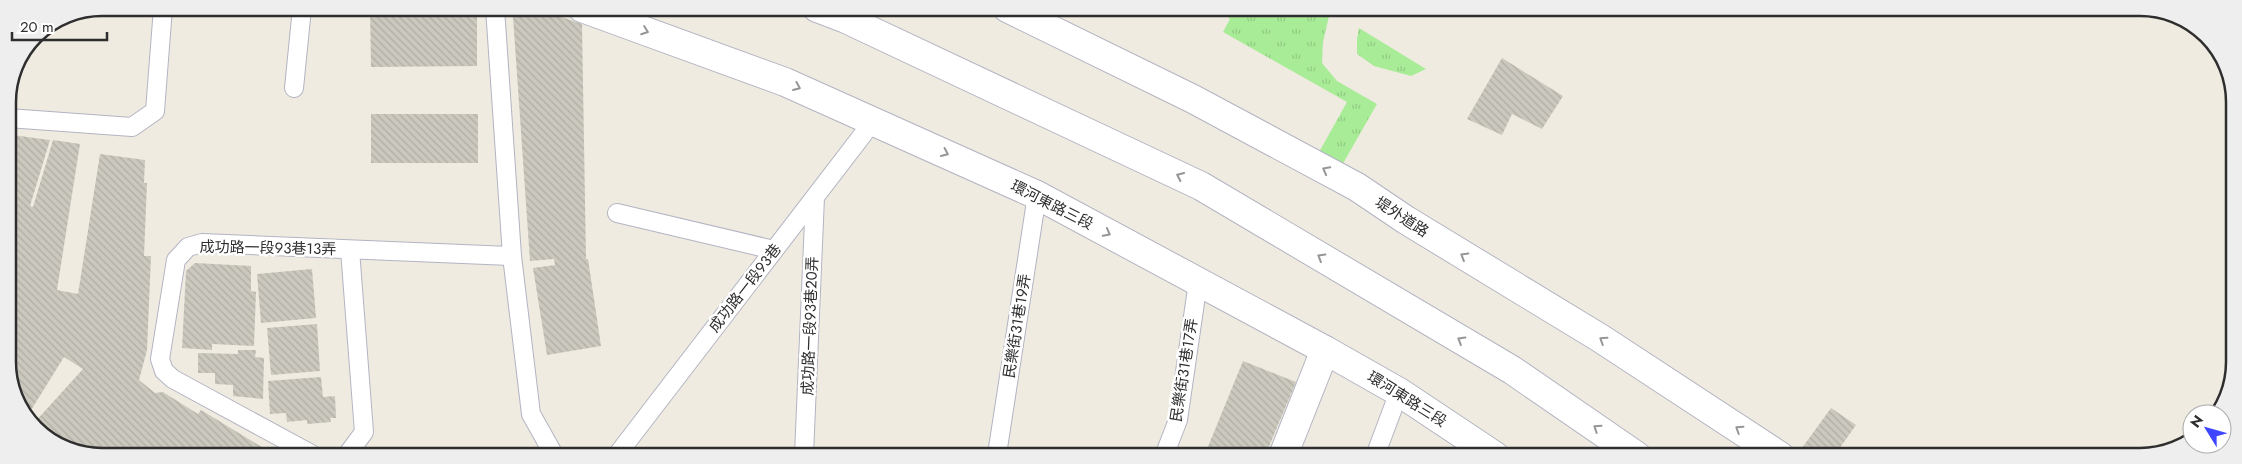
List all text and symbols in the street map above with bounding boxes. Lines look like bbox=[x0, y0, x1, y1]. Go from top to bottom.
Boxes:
scale bar bbox=[12, 10, 108, 42]
text: 20 m bbox=[20, 16, 54, 38]
one-way arrow bbox=[640, 25, 649, 35]
one-way arrow bbox=[792, 81, 801, 92]
one-way arrow bbox=[940, 147, 949, 157]
one-way arrow bbox=[1323, 167, 1332, 177]
one-way arrow bbox=[1176, 172, 1185, 182]
street label: 環河東路三段 bbox=[1007, 175, 1097, 235]
street label: 堤外道路 bbox=[1371, 191, 1433, 243]
one-way arrow bbox=[1101, 227, 1110, 237]
street label: 成功路一段93巷13弄 bbox=[199, 236, 337, 260]
street label: 成功路一段93巷 bbox=[703, 239, 787, 337]
one-way arrow bbox=[1461, 252, 1470, 262]
one-way arrow bbox=[1317, 254, 1326, 264]
street label: 成功路一段93巷20弄 bbox=[797, 256, 823, 396]
street label: 民樂街31巷19弄 bbox=[998, 272, 1036, 380]
street label: 民樂街31巷17弄 bbox=[1165, 317, 1203, 423]
one-way arrow bbox=[1457, 336, 1466, 346]
one-way arrow bbox=[1600, 337, 1609, 347]
street label: 環河東路三段 bbox=[1363, 366, 1451, 432]
north arrow bbox=[2182, 404, 2232, 454]
text: N bbox=[2185, 411, 2208, 432]
one-way arrow bbox=[1593, 425, 1603, 434]
one-way arrow bbox=[1735, 426, 1744, 436]

